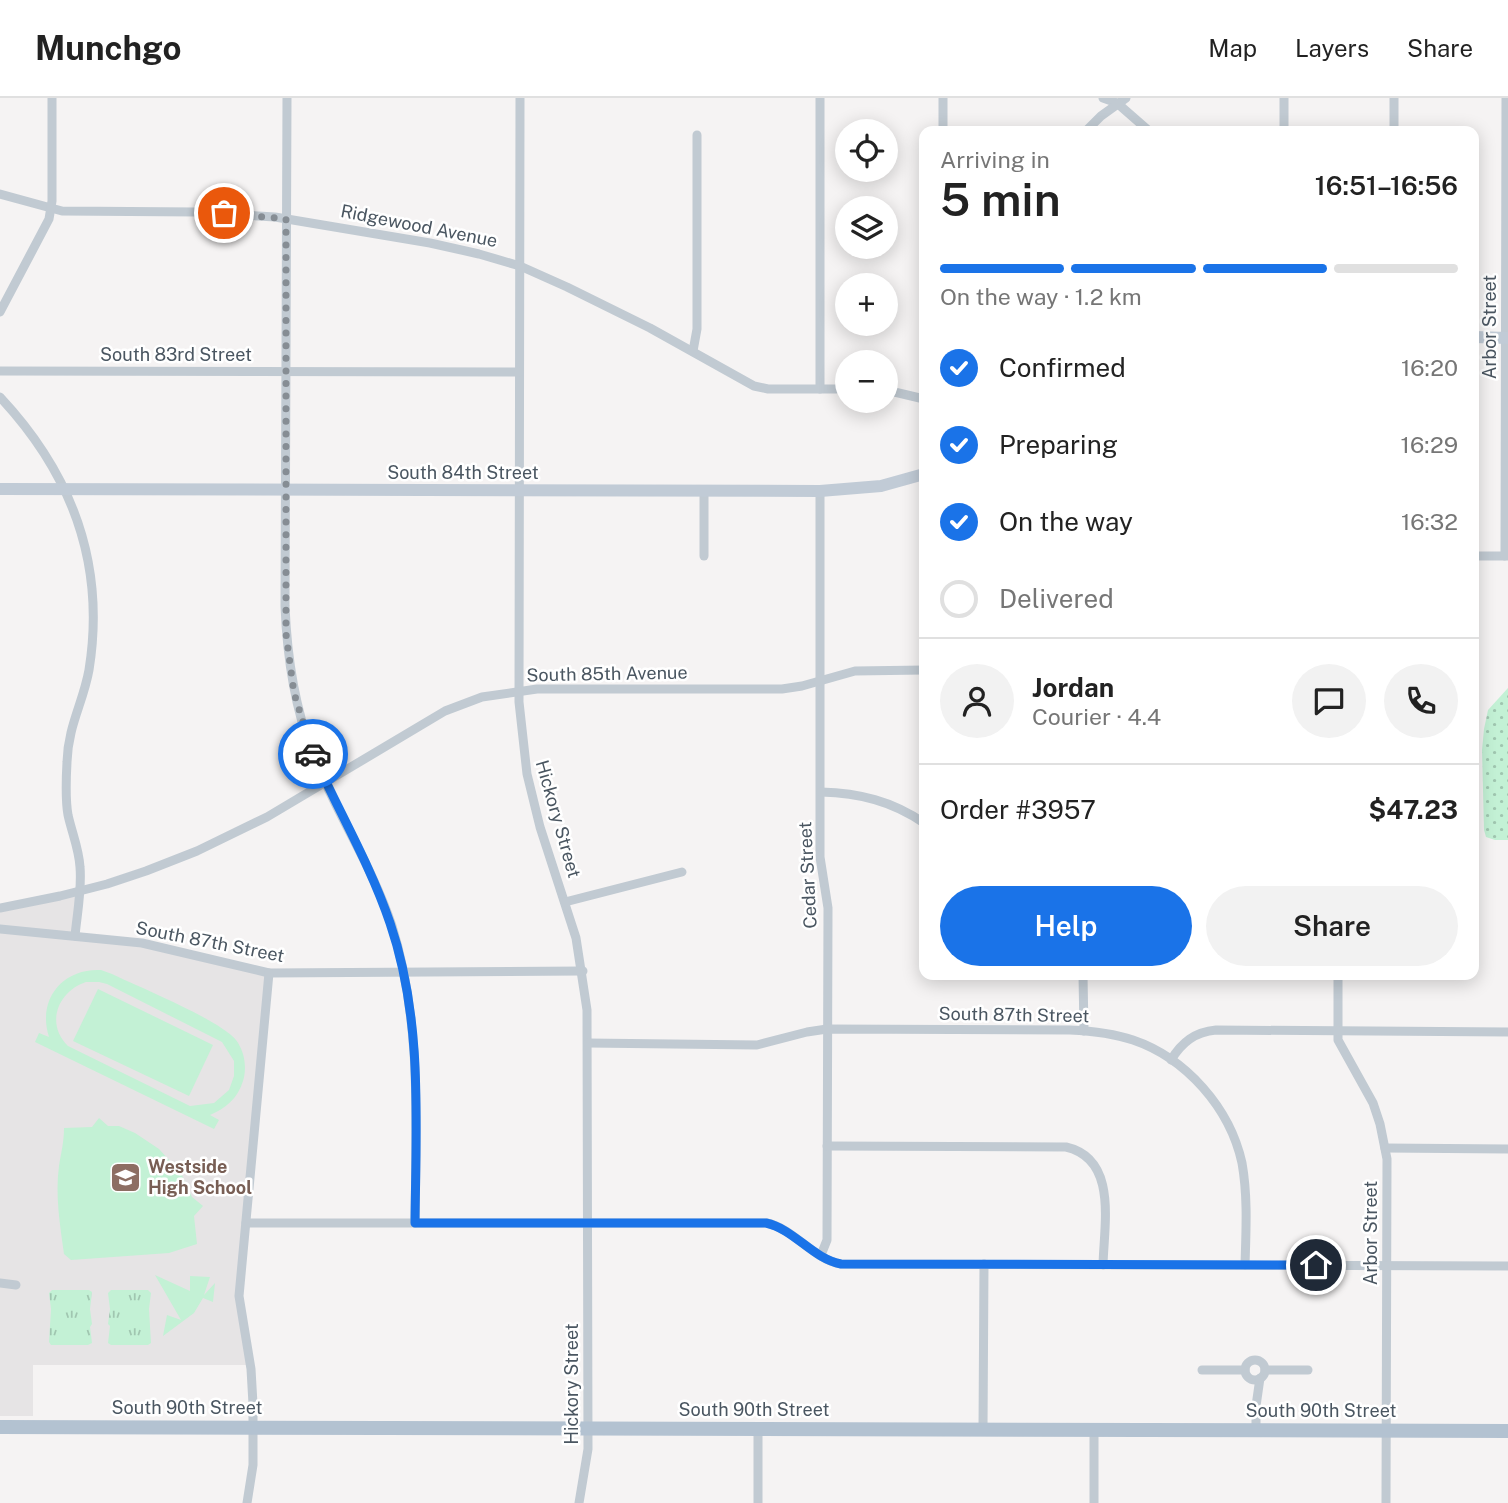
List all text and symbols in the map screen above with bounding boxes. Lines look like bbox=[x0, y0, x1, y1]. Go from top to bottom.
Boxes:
text: Munchgo bbox=[35, 29, 181, 67]
text: Map bbox=[1208, 34, 1257, 62]
text: Layers bbox=[1295, 34, 1369, 62]
text: Share bbox=[1407, 34, 1473, 62]
map controls bbox=[835, 119, 898, 413]
button: locate bbox=[835, 119, 898, 182]
text: Arriving in bbox=[940, 146, 1050, 173]
text: 16:51–16:56 bbox=[1315, 170, 1458, 201]
text: 5 min bbox=[940, 172, 1061, 226]
pin bbox=[194, 183, 254, 243]
icon: bag bbox=[205, 194, 243, 232]
button: layers bbox=[835, 196, 898, 259]
street label: Ridgewood Avenue bbox=[339, 200, 499, 251]
button: + bbox=[835, 273, 898, 336]
street label: Arbor Street bbox=[1479, 275, 1500, 379]
text: On the way · 1.2 km bbox=[940, 283, 1142, 310]
street label: South 83rd Street bbox=[100, 344, 252, 365]
icon: check bbox=[940, 349, 978, 387]
button: − bbox=[835, 350, 898, 413]
text: Confirmed bbox=[999, 352, 1126, 383]
text: 16:20 bbox=[1401, 354, 1458, 381]
icon: check bbox=[940, 426, 978, 464]
text: Preparing bbox=[999, 429, 1118, 460]
text: 16:29 bbox=[1401, 431, 1458, 458]
street label: South 84th Street bbox=[387, 462, 539, 483]
icon: check bbox=[940, 503, 978, 541]
text: On the way bbox=[999, 506, 1133, 537]
text: 16:32 bbox=[1401, 508, 1458, 535]
text: Delivered bbox=[999, 583, 1114, 614]
street label: South 85th Avenue bbox=[526, 662, 688, 685]
button: person bbox=[940, 664, 1014, 738]
button: chat bbox=[1292, 664, 1366, 738]
button: phone bbox=[1384, 664, 1458, 738]
text: Jordan bbox=[1032, 672, 1114, 703]
text: Courier · 4.4 bbox=[1032, 703, 1161, 730]
courier bbox=[278, 719, 348, 789]
icon: car bbox=[294, 735, 332, 773]
street label: Hickory Street bbox=[532, 758, 585, 880]
text: Order #3957 bbox=[940, 794, 1096, 825]
text: $47.23 bbox=[1369, 794, 1458, 825]
street label: Cedar Street bbox=[794, 821, 821, 929]
button: Help bbox=[940, 886, 1192, 966]
button: Share bbox=[1206, 886, 1458, 966]
street label: South 87th Street bbox=[134, 917, 286, 966]
street label: South 87th Street bbox=[938, 1003, 1090, 1026]
place label: Westside High School bbox=[148, 1156, 252, 1198]
school or university icon: Westside High School bbox=[108, 1160, 142, 1194]
street label: Arbor Street bbox=[1360, 1181, 1381, 1285]
pin bbox=[1286, 1235, 1346, 1295]
icon: home bbox=[1297, 1246, 1335, 1284]
street label: Hickory Street bbox=[561, 1323, 582, 1445]
street label: South 90th Street bbox=[112, 1397, 262, 1418]
street label: South 90th Street bbox=[679, 1399, 829, 1420]
street label: South 90th Street bbox=[1246, 1400, 1396, 1421]

